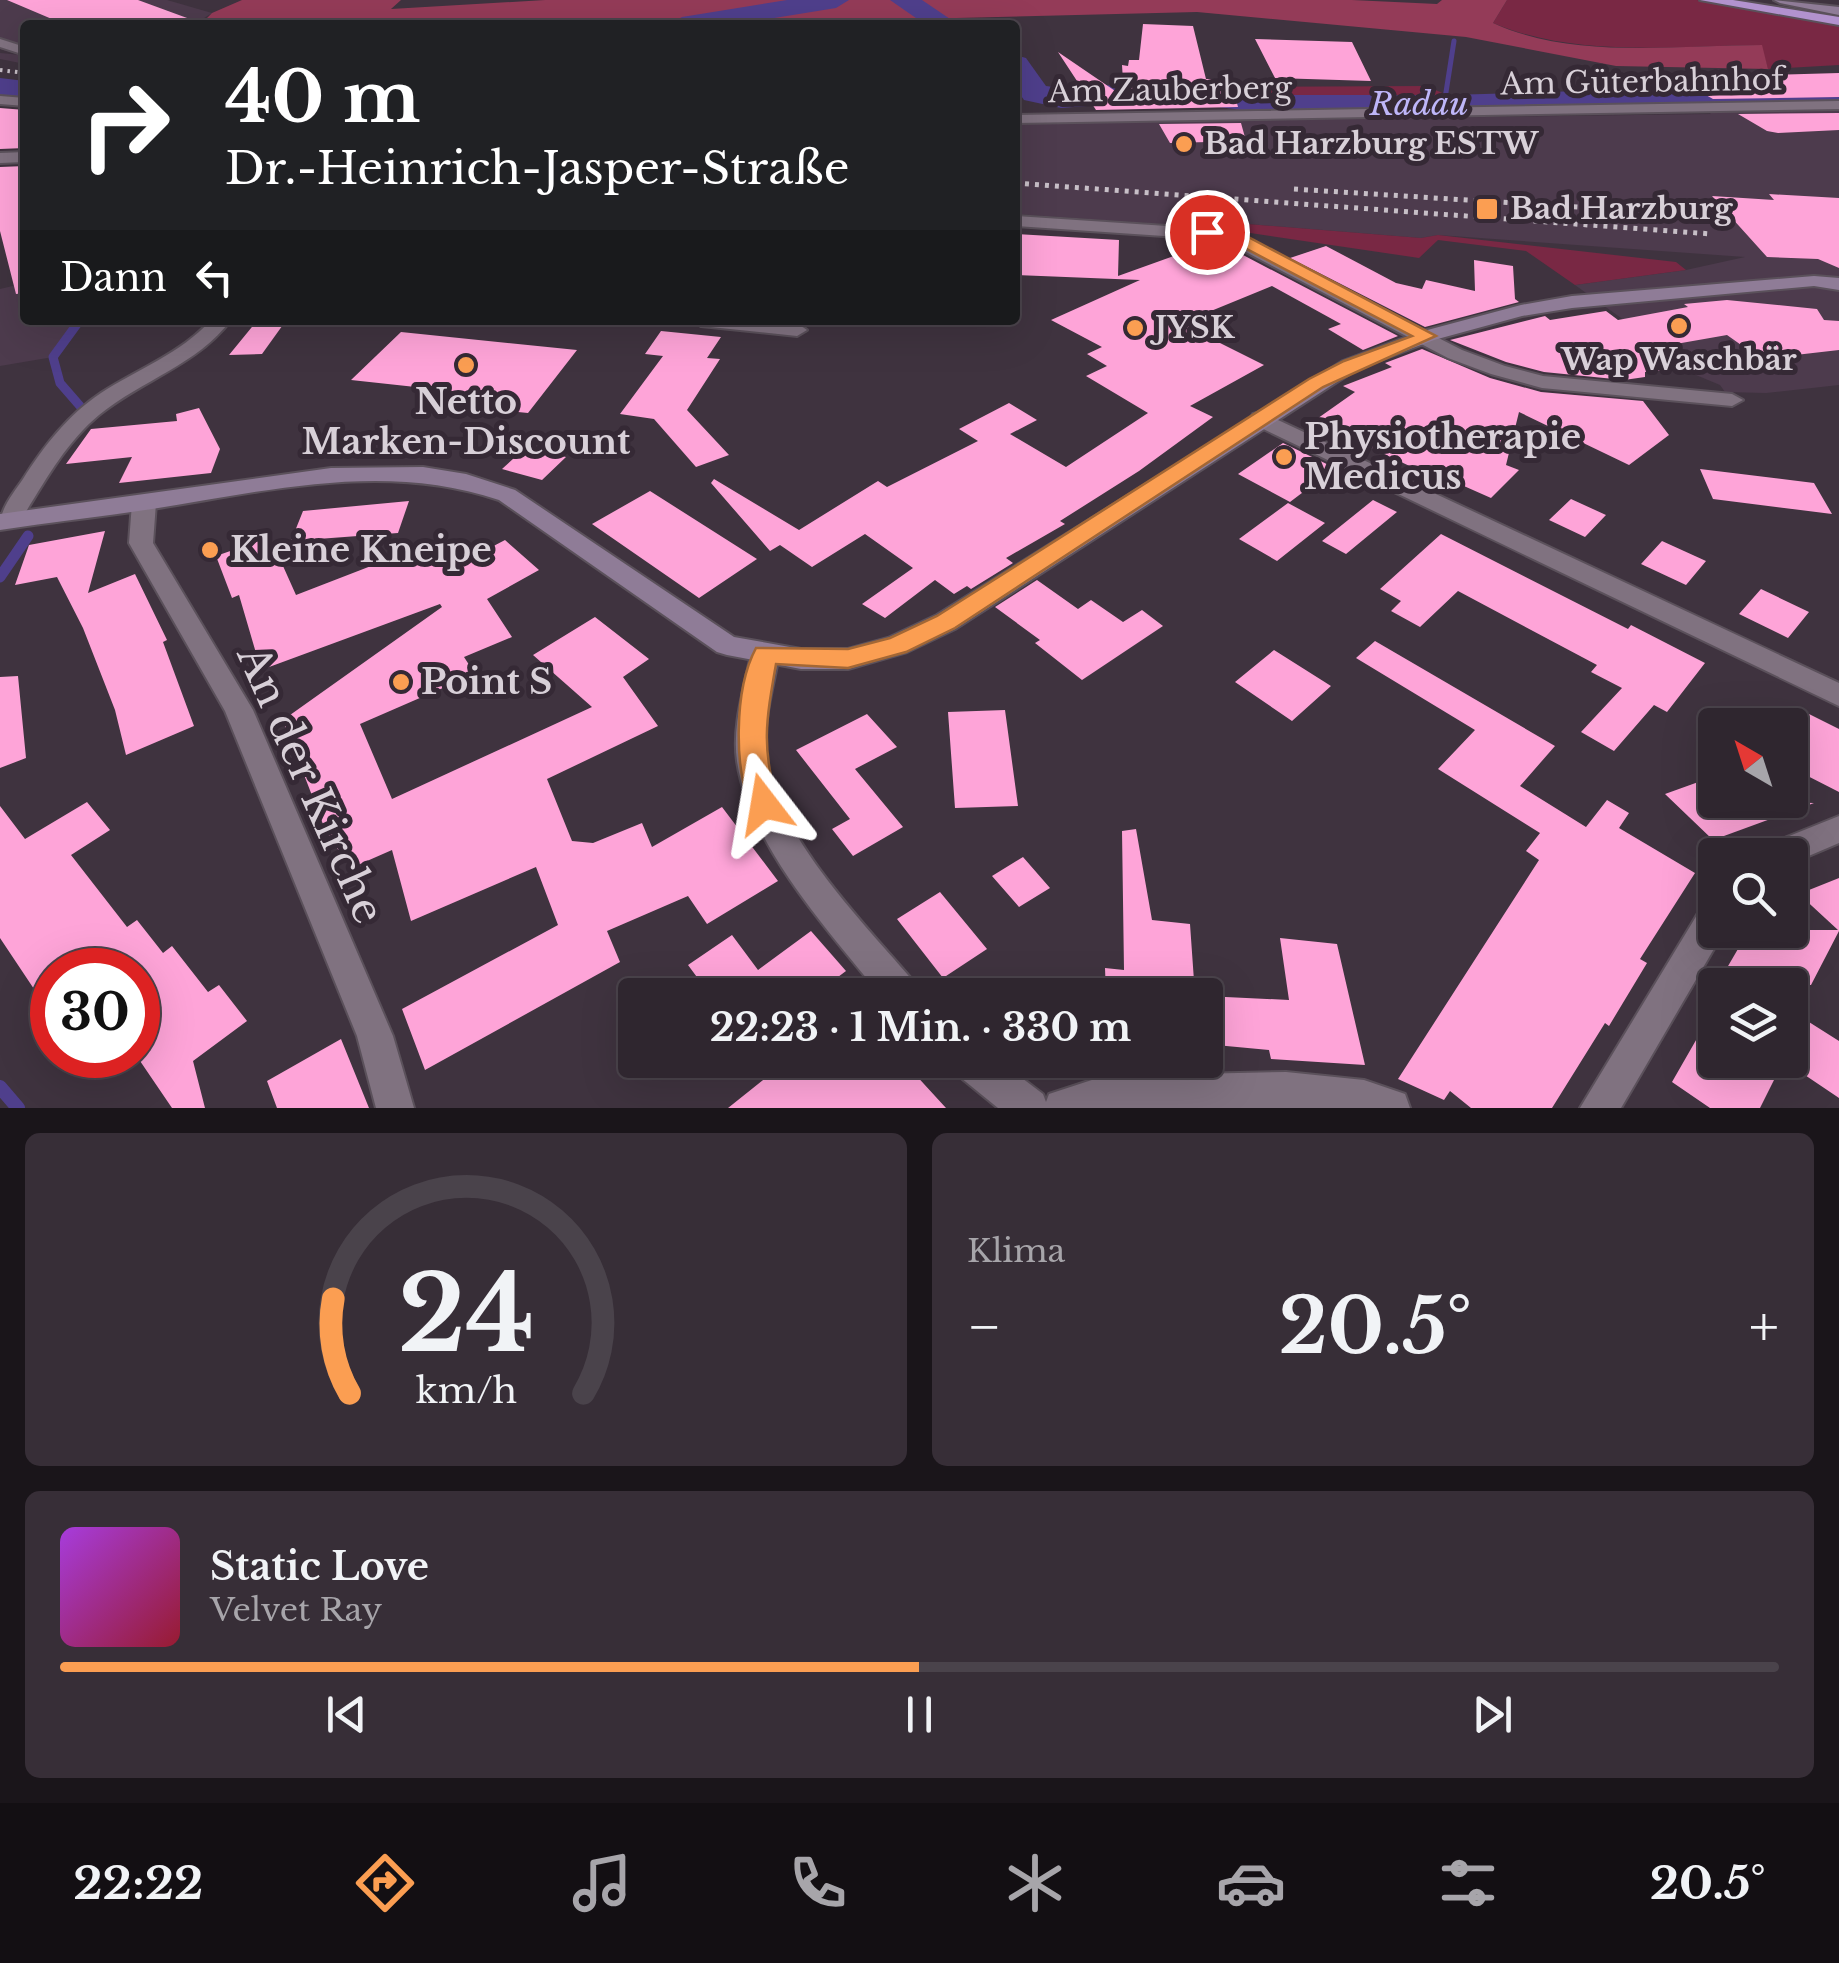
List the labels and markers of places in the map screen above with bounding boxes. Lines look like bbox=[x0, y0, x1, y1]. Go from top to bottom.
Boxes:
place label: Bad Harzburg ESTW bbox=[1204, 125, 1540, 162]
marker: Bad Harzburg ESTW bbox=[1173, 133, 1195, 155]
pin bbox=[1165, 190, 1250, 275]
place label: Bad Harzburg bbox=[1510, 190, 1733, 227]
marker: Bad Harzburg bbox=[1474, 196, 1500, 222]
place label: JYSK bbox=[1149, 309, 1236, 346]
marker: Wap Waschbär bbox=[1668, 315, 1690, 337]
marker: JYSK bbox=[1124, 317, 1146, 339]
place label: Wap Waschbär bbox=[1560, 341, 1797, 378]
marker: Netto Marken-Discount bbox=[455, 354, 477, 376]
place label: Netto Marken-Discount bbox=[302, 380, 631, 463]
place label: Physiotherapie Medicus bbox=[1304, 415, 1581, 498]
marker: Physiotherapie Medicus bbox=[1273, 446, 1295, 468]
place label: Kleine Kneipe bbox=[230, 528, 492, 571]
marker: Kleine Kneipe bbox=[199, 539, 221, 561]
place label: Point S bbox=[421, 660, 552, 703]
marker: Point S bbox=[390, 671, 412, 693]

